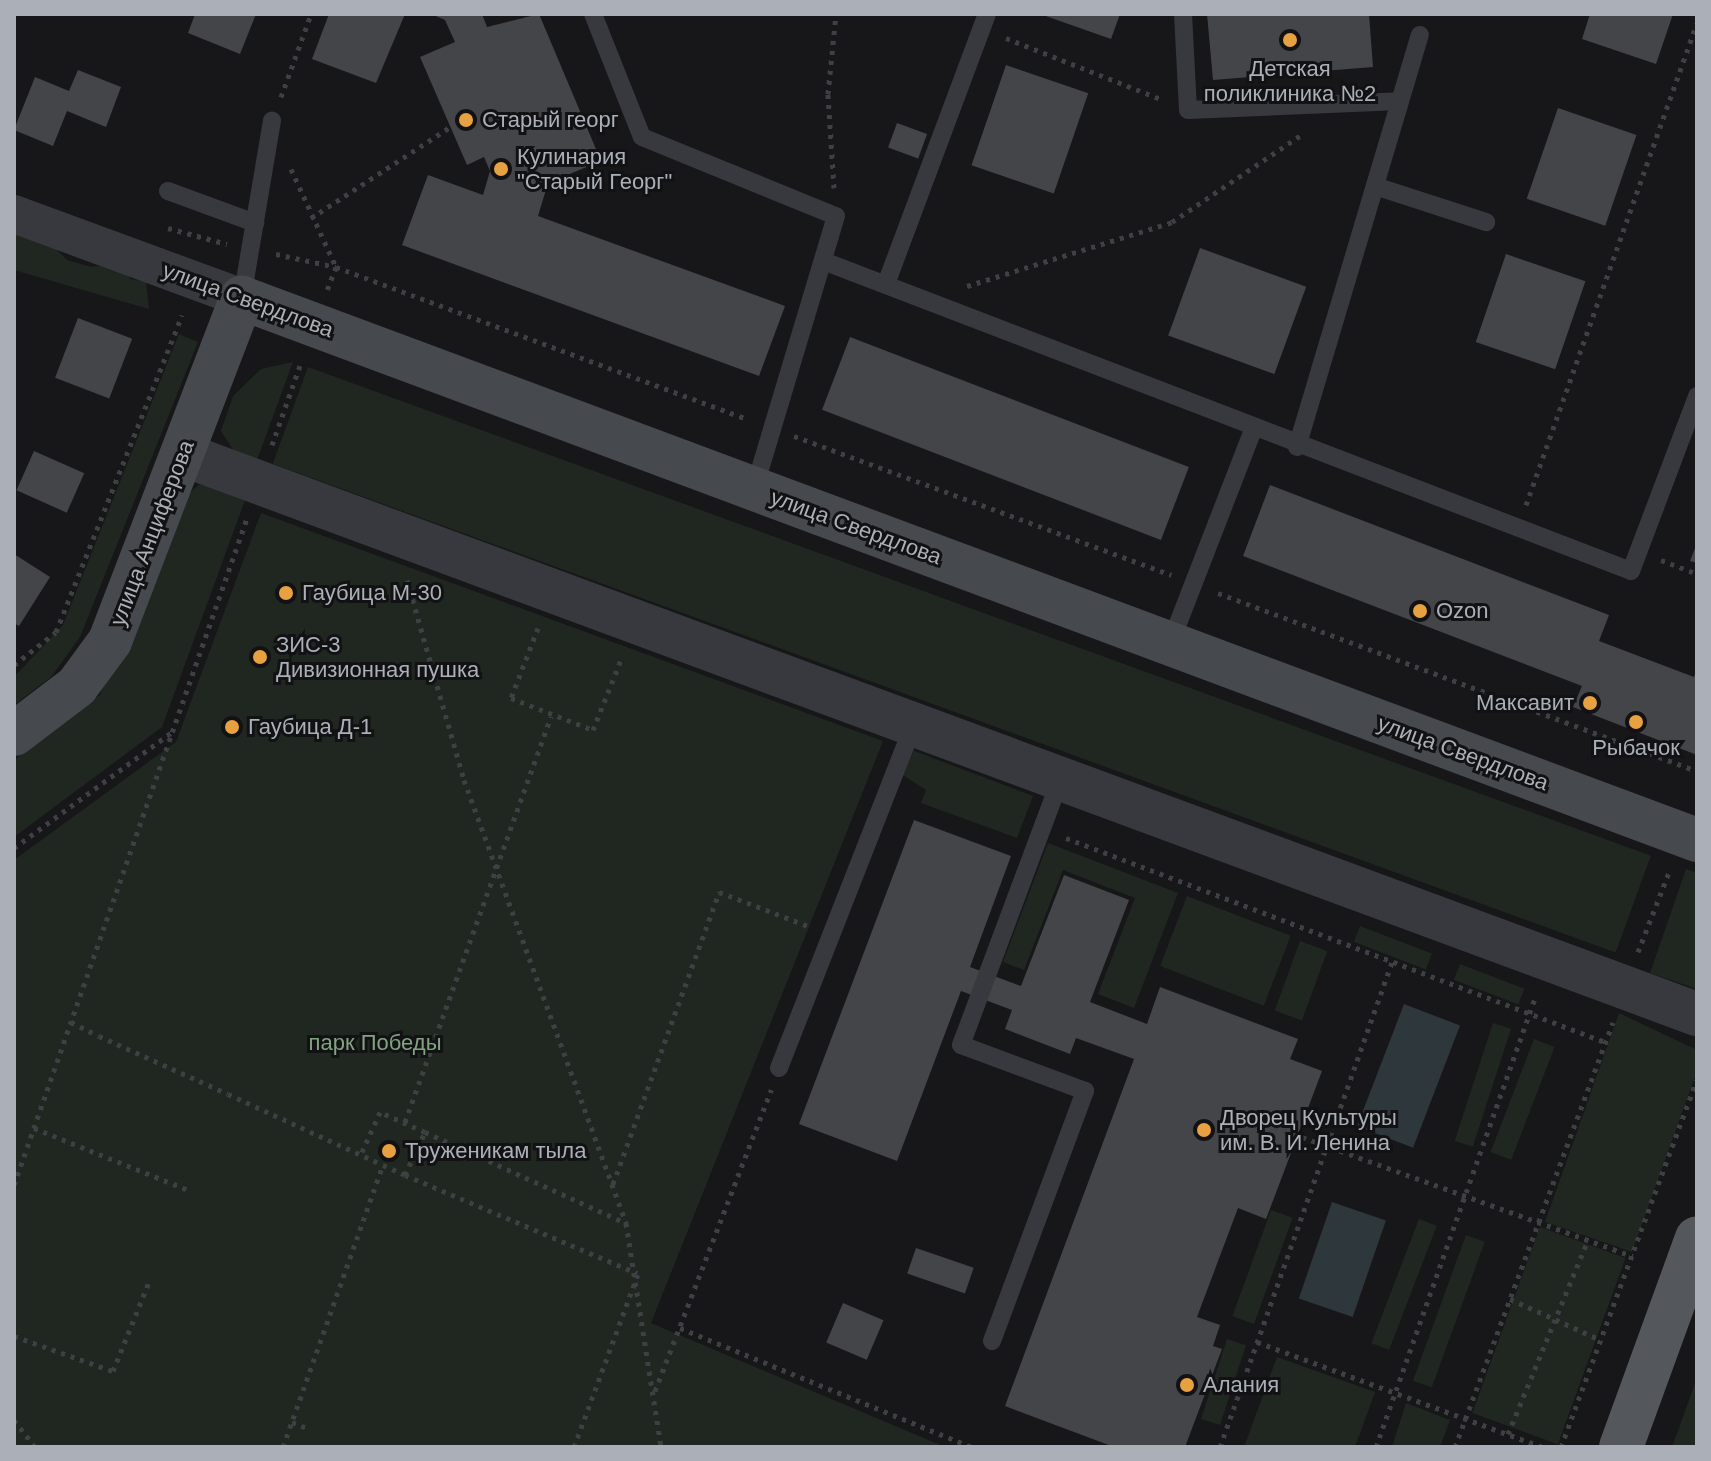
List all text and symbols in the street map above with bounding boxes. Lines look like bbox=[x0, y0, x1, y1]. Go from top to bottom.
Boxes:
marker: Детская поликлиника №2 bbox=[1279, 29, 1301, 51]
place label: Детская поликлиника №2 bbox=[1204, 55, 1376, 106]
place label: Старый георг bbox=[482, 107, 619, 133]
marker: Старый георг bbox=[457, 111, 475, 129]
place label: Кулинария "Старый Георг" bbox=[517, 143, 672, 194]
marker: Кулинария "Старый Георг" bbox=[492, 160, 510, 178]
street label: улица Свердлова bbox=[159, 257, 337, 343]
street label: улица Анциферова bbox=[104, 436, 200, 630]
street label: улица Свердлова bbox=[767, 484, 945, 570]
place label: Гаубица М-30 bbox=[302, 580, 442, 606]
marker: Гаубица М-30 bbox=[277, 584, 295, 602]
place label: Ozon bbox=[1436, 598, 1489, 624]
marker: Ozon bbox=[1411, 602, 1429, 620]
place label: ЗИС-3 Дивизионная пушка bbox=[276, 631, 479, 682]
marker: ЗИС-3 Дивизионная пушка bbox=[251, 648, 269, 666]
place label: Максавит bbox=[1476, 690, 1574, 716]
marker: Максавит bbox=[1581, 694, 1599, 712]
street label: улица Свердлова bbox=[1374, 710, 1552, 796]
marker: Рыбачок bbox=[1627, 713, 1645, 731]
place label: Гаубица Д-1 bbox=[248, 714, 372, 740]
marker: Гаубица Д-1 bbox=[223, 718, 241, 736]
place label: Рыбачок bbox=[1592, 735, 1680, 761]
park label: парк Победы bbox=[309, 1030, 441, 1056]
place label: Дворец Культуры им. В. И. Ленина bbox=[1220, 1104, 1397, 1156]
marker: Дворец Культуры им. В. И. Ленина bbox=[1195, 1121, 1213, 1139]
place label: Труженикам тыла bbox=[405, 1138, 586, 1164]
marker: Труженикам тыла bbox=[380, 1142, 398, 1160]
place label: Алания bbox=[1203, 1372, 1279, 1398]
marker: Алания bbox=[1178, 1376, 1196, 1394]

